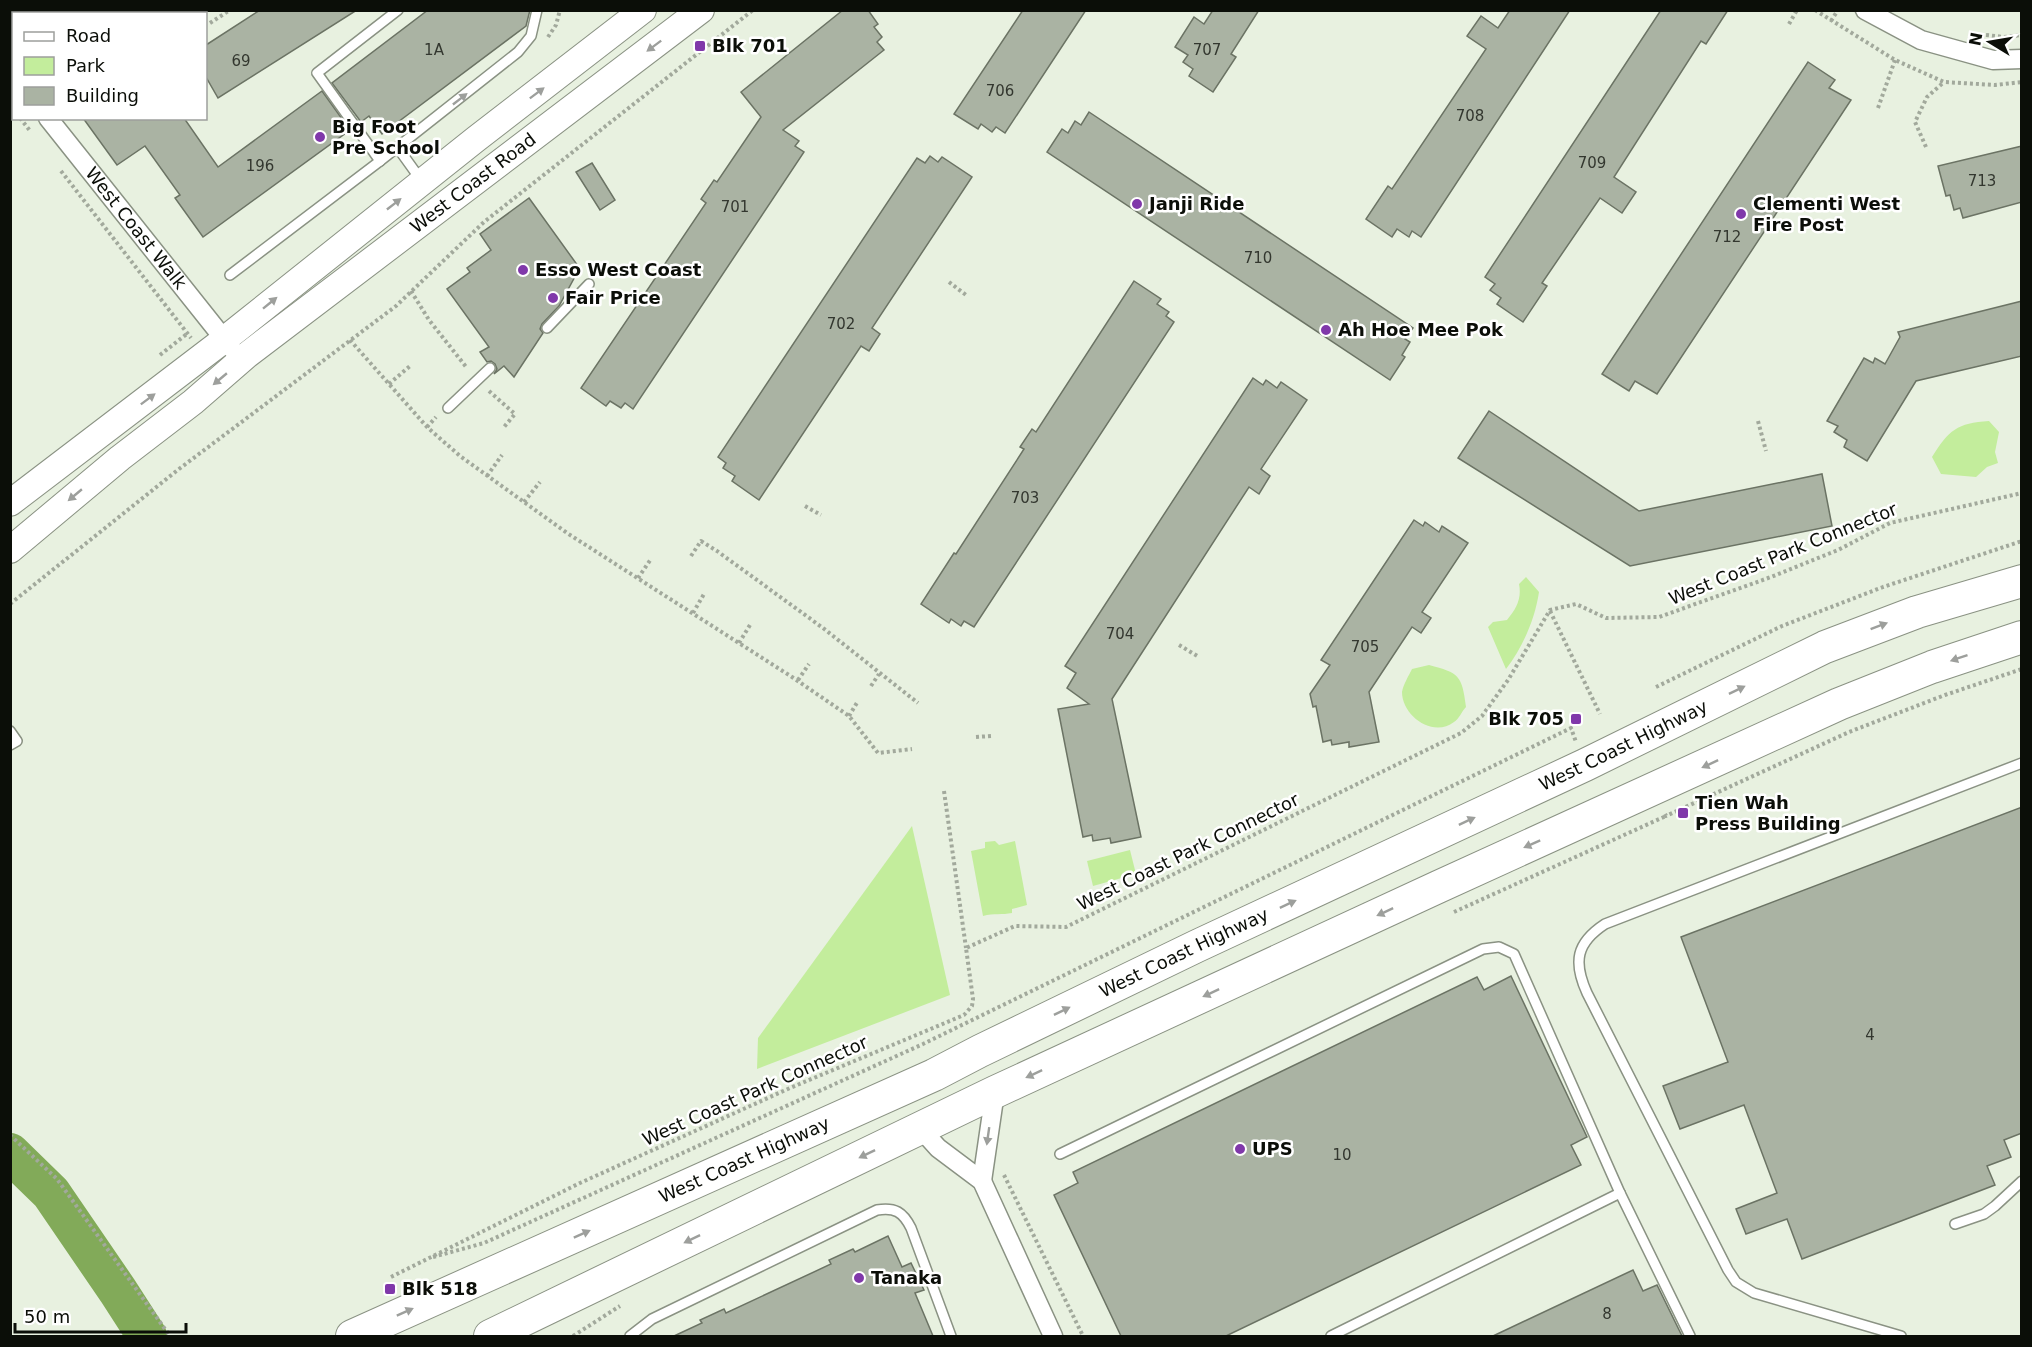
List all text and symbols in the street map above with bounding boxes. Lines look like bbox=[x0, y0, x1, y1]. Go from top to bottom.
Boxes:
legend bbox=[12, 12, 207, 120]
north arrow bbox=[1960, 12, 2020, 72]
text: Road bbox=[66, 25, 111, 46]
text: N bbox=[1965, 31, 1986, 48]
place label: Blk 701 bbox=[712, 35, 788, 56]
marker: Blk 701 bbox=[693, 39, 707, 53]
one-way arrow bbox=[646, 40, 662, 52]
house number: 1A bbox=[424, 41, 445, 59]
house number: 707 bbox=[1193, 41, 1221, 59]
house number: 69 bbox=[231, 52, 251, 70]
text: Park bbox=[66, 55, 105, 76]
house number: 706 bbox=[986, 82, 1014, 100]
text: Building bbox=[66, 85, 139, 106]
one-way arrow bbox=[529, 87, 544, 99]
one-way arrow bbox=[452, 92, 468, 105]
house number: 708 bbox=[1456, 107, 1484, 125]
place label: Big Foot Pre School bbox=[332, 116, 440, 158]
street label: West Coast Road bbox=[406, 128, 540, 237]
marker: Big Foot Pre School bbox=[313, 130, 327, 144]
house number: 709 bbox=[1578, 154, 1606, 172]
house number: 196 bbox=[246, 157, 274, 175]
street label: West Coast Walk bbox=[81, 163, 192, 294]
house number: 713 bbox=[1968, 172, 1996, 190]
place label: Janji Ride bbox=[1147, 193, 1244, 214]
place label: Clementi West Fire Post bbox=[1753, 193, 1901, 235]
marker: Janji Ride bbox=[1130, 197, 1144, 211]
one-way arrow bbox=[387, 198, 402, 210]
house number: 701 bbox=[721, 198, 749, 216]
marker: Clementi West Fire Post bbox=[1734, 207, 1748, 221]
house number: 712 bbox=[1713, 228, 1741, 246]
house number: 710 bbox=[1244, 249, 1272, 267]
place label: Esso West Coast bbox=[535, 259, 702, 280]
marker: Esso West Coast bbox=[516, 263, 530, 277]
place label: Fair Price bbox=[565, 287, 661, 308]
marker: Fair Price bbox=[546, 291, 560, 305]
one-way arrow bbox=[262, 297, 277, 310]
house number: 702 bbox=[827, 315, 855, 333]
place label: Ah Hoe Mee Pok bbox=[1338, 319, 1504, 340]
marker: Ah Hoe Mee Pok bbox=[1319, 323, 1333, 337]
one-way arrow bbox=[212, 372, 228, 385]
one-way arrow bbox=[140, 393, 155, 405]
one-way arrow bbox=[67, 489, 83, 502]
house number: 703 bbox=[1011, 489, 1039, 507]
street label: West Coast Park Connector bbox=[1666, 498, 1901, 609]
one-way arrow bbox=[1871, 621, 1889, 631]
house number: 704 bbox=[1106, 625, 1134, 643]
house number: 705 bbox=[1351, 638, 1379, 656]
one-way arrow bbox=[1950, 654, 1968, 663]
one-way arrow bbox=[1728, 686, 1745, 695]
street label: West Coast Highway bbox=[1536, 695, 1711, 795]
place label: Blk 705 bbox=[1488, 708, 1564, 729]
marker: Blk 705 bbox=[1569, 712, 1583, 726]
one-way arrow bbox=[1701, 759, 1718, 768]
street label: West Coast Park Connector bbox=[1073, 788, 1303, 915]
place label: Tien Wah Press Building bbox=[1695, 792, 1841, 834]
marker: Tien Wah Press Building bbox=[1676, 806, 1690, 820]
one-way arrow bbox=[1458, 816, 1475, 825]
one-way arrow bbox=[1524, 840, 1541, 849]
one-way arrow bbox=[1280, 899, 1297, 908]
street label: West Coast Highway bbox=[1096, 903, 1272, 1002]
one-way arrow bbox=[1375, 907, 1393, 917]
one-way arrow bbox=[1202, 988, 1219, 997]
one-way arrow bbox=[1053, 1007, 1070, 1016]
house number: 4 bbox=[1865, 1026, 1875, 1044]
street label: West Coast Park Connector bbox=[639, 1031, 871, 1150]
one-way arrow bbox=[1025, 1070, 1042, 1079]
street label: West Coast Highway bbox=[656, 1112, 833, 1207]
one-way arrow bbox=[983, 1127, 993, 1146]
place label: UPS bbox=[1252, 1138, 1293, 1159]
marker: UPS bbox=[1233, 1142, 1247, 1156]
house number: 10 bbox=[1332, 1146, 1352, 1164]
one-way arrow bbox=[858, 1149, 875, 1158]
one-way arrow bbox=[573, 1230, 590, 1239]
one-way arrow bbox=[683, 1234, 700, 1244]
place label: Tanaka bbox=[871, 1267, 942, 1288]
marker: Tanaka bbox=[852, 1271, 866, 1285]
place label: Blk 518 bbox=[402, 1278, 478, 1299]
marker: Blk 518 bbox=[383, 1282, 397, 1296]
scale bar bbox=[15, 1296, 186, 1334]
house number: 8 bbox=[1602, 1305, 1612, 1323]
text: 50 m bbox=[24, 1306, 70, 1327]
one-way arrow bbox=[397, 1308, 414, 1317]

